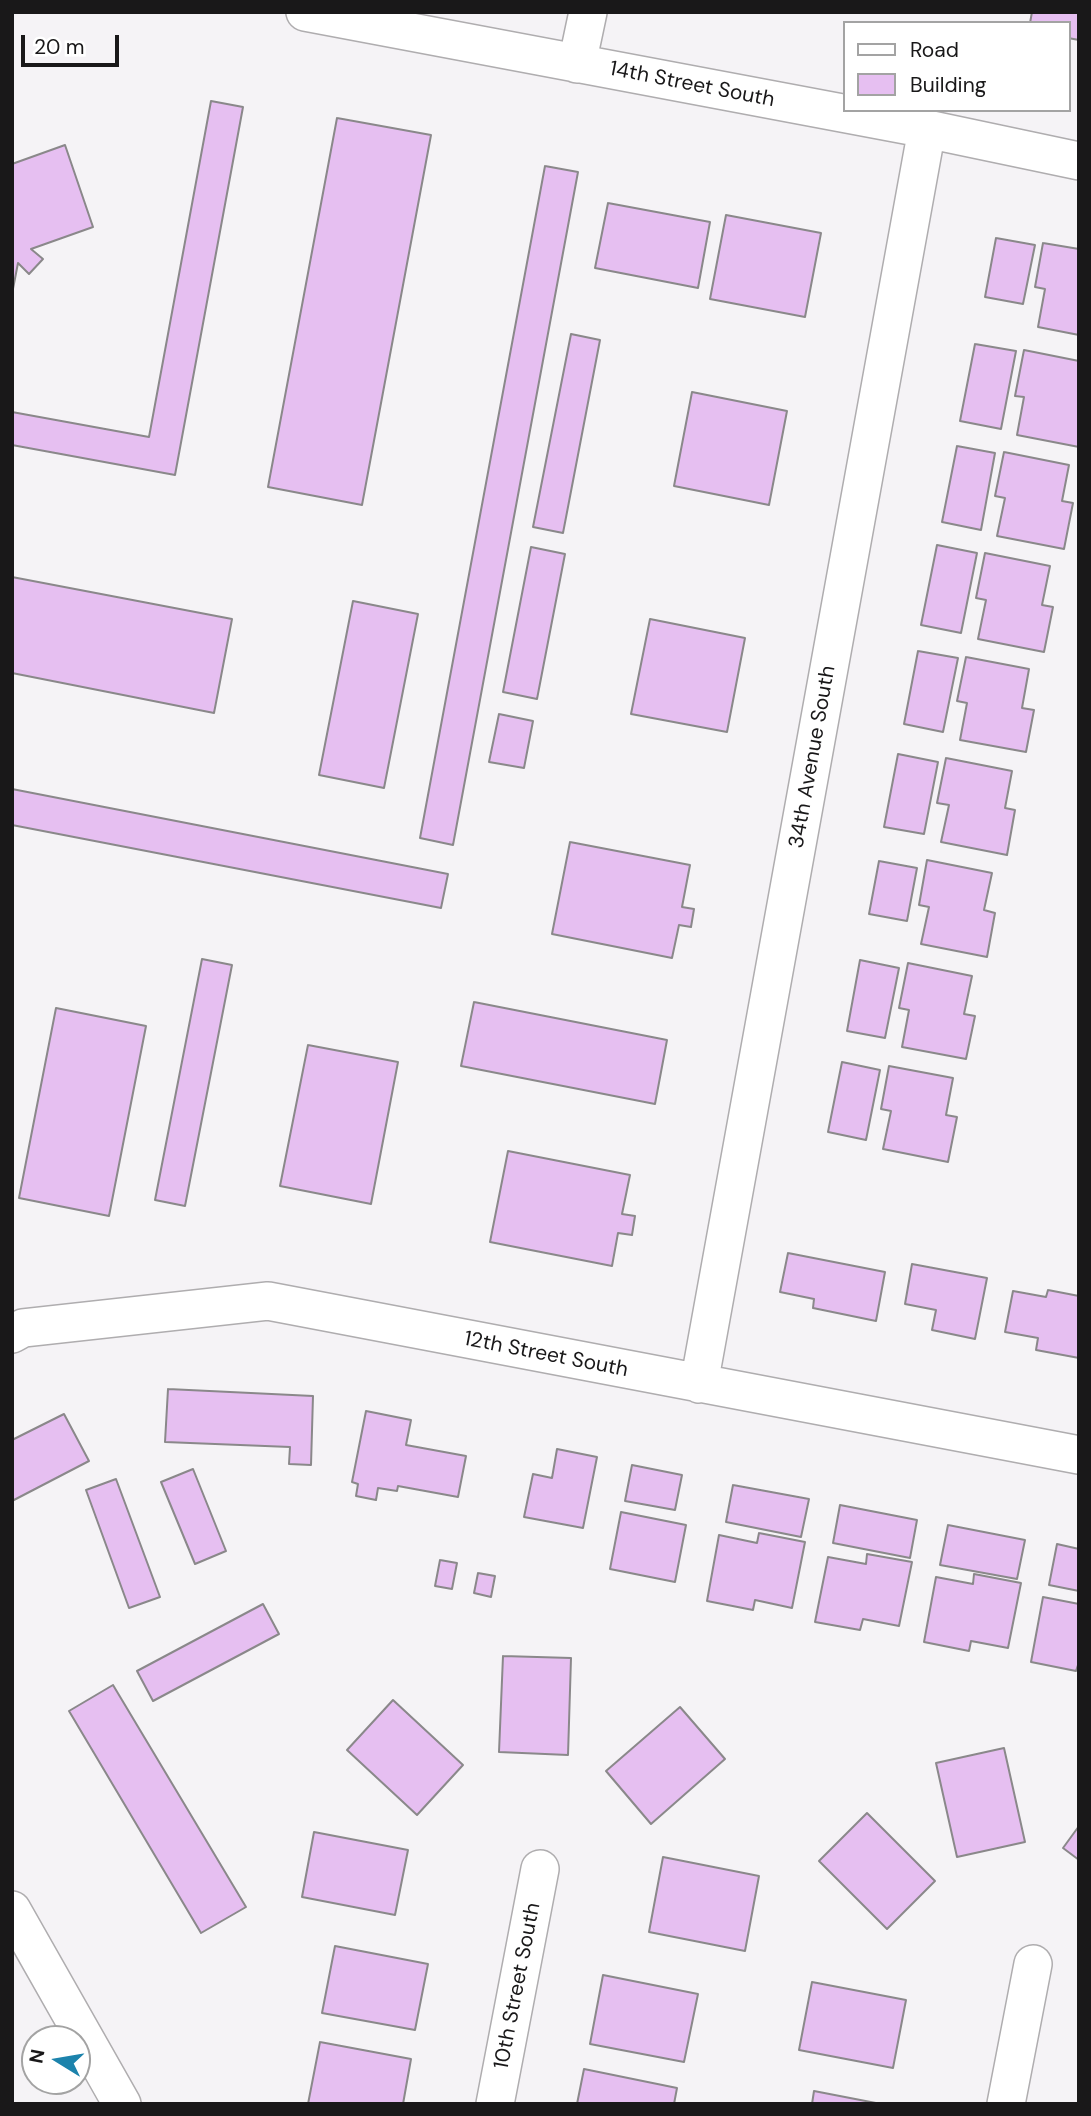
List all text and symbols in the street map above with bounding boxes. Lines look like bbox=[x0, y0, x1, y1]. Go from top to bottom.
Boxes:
scale bar bbox=[24, 21, 122, 65]
legend bbox=[842, 21, 1070, 112]
text: 20 m bbox=[34, 33, 85, 61]
text: Road bbox=[910, 36, 959, 64]
street label: 14th Street South bbox=[607, 57, 777, 113]
text: Building bbox=[910, 71, 986, 99]
street label: 34th Avenue South bbox=[785, 664, 841, 850]
street label: 12th Street South bbox=[462, 1327, 630, 1383]
street label: 10th Street South bbox=[490, 1901, 546, 2071]
north arrow bbox=[21, 2025, 91, 2095]
text: N bbox=[23, 2047, 50, 2065]

